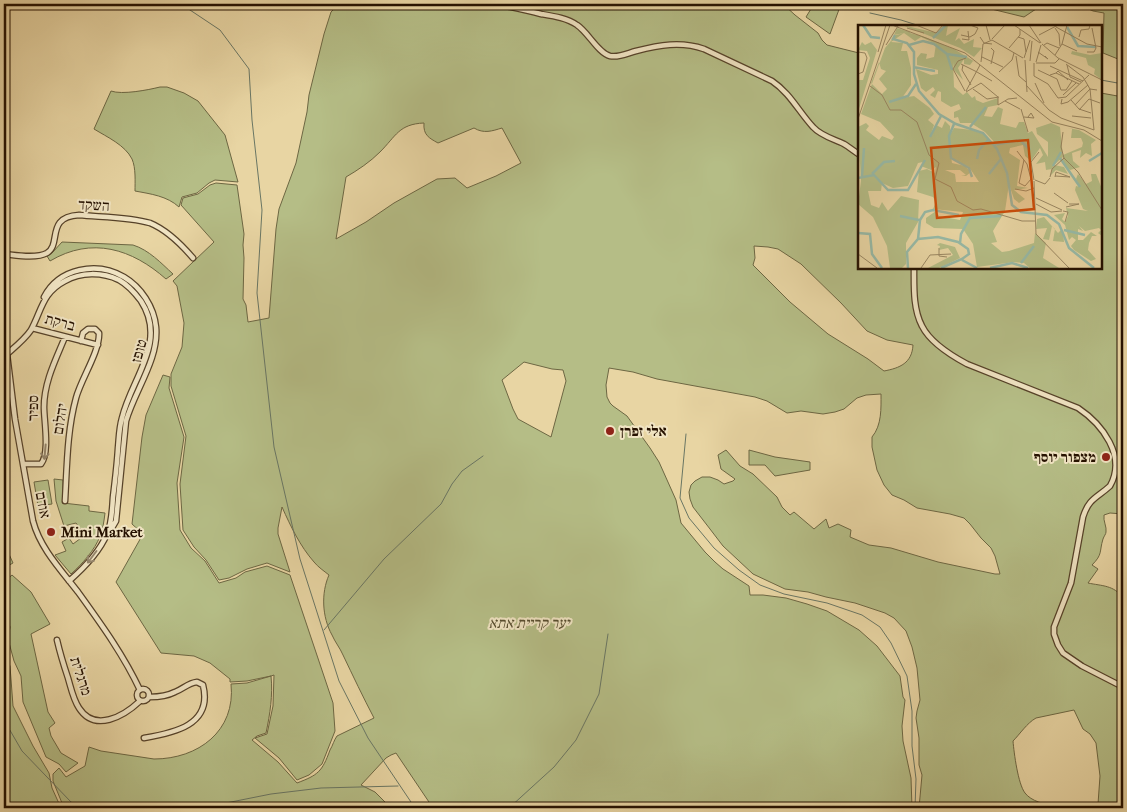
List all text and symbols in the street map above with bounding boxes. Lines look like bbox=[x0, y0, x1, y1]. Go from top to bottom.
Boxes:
inset map bbox=[858, 25, 1102, 269]
street label: השקד bbox=[78, 195, 110, 215]
street label: ברקת bbox=[43, 309, 77, 335]
street label: טופז bbox=[127, 337, 151, 365]
street label: ספיר bbox=[24, 395, 42, 421]
street label: יהלום bbox=[49, 402, 71, 436]
place label: אלי זפרן bbox=[620, 422, 667, 440]
marker: אלי זפרן bbox=[604, 425, 616, 437]
one-way arrow bbox=[40, 443, 50, 459]
place label: מצפור יוסף bbox=[1034, 448, 1096, 466]
marker: מצפור יוסף bbox=[1100, 451, 1112, 463]
street label: אודם bbox=[32, 490, 54, 520]
place label: Mini Market bbox=[60, 523, 143, 541]
marker: Mini Market bbox=[45, 526, 57, 538]
one-way arrow bbox=[87, 550, 97, 564]
park label: יער קריית אתא bbox=[489, 614, 571, 632]
street label: מרגלית bbox=[66, 654, 96, 698]

